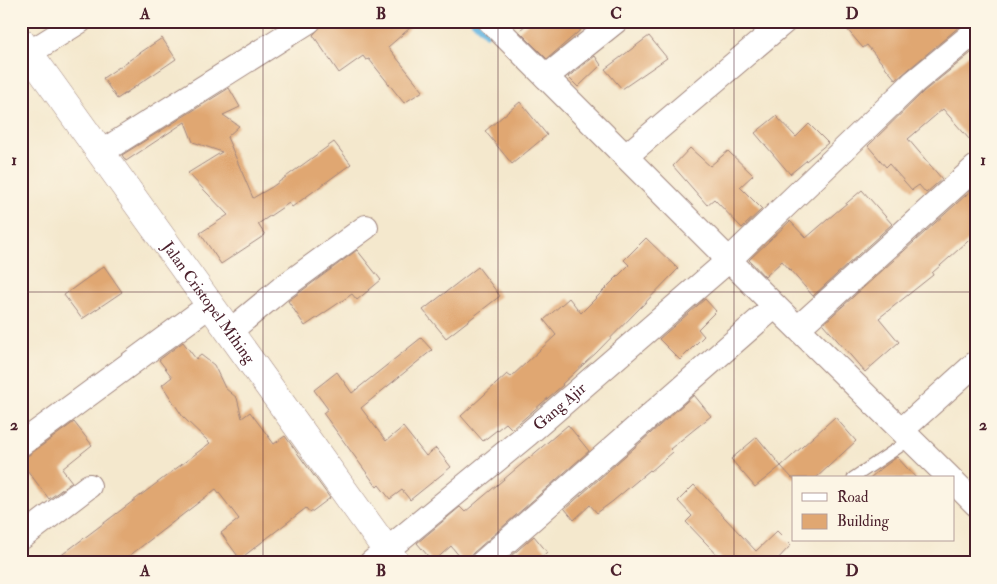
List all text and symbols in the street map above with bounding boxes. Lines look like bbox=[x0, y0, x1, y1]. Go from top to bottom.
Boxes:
text: A bbox=[139, 4, 151, 24]
text: B bbox=[376, 4, 386, 24]
text: C bbox=[610, 4, 622, 24]
text: D bbox=[845, 4, 859, 24]
text: 1 bbox=[11, 150, 17, 170]
text: 1 bbox=[980, 150, 986, 170]
street label: Jalan Cristopel Mihing bbox=[156, 237, 260, 369]
street label: Gang Ajir bbox=[529, 378, 590, 435]
text: 2 bbox=[10, 415, 18, 435]
text: 2 bbox=[979, 415, 987, 435]
legend bbox=[792, 476, 954, 542]
text: Road bbox=[837, 488, 869, 507]
text: Building bbox=[837, 512, 889, 531]
text: A bbox=[139, 561, 151, 581]
text: B bbox=[376, 561, 386, 581]
text: C bbox=[610, 561, 622, 581]
text: D bbox=[845, 561, 859, 581]

